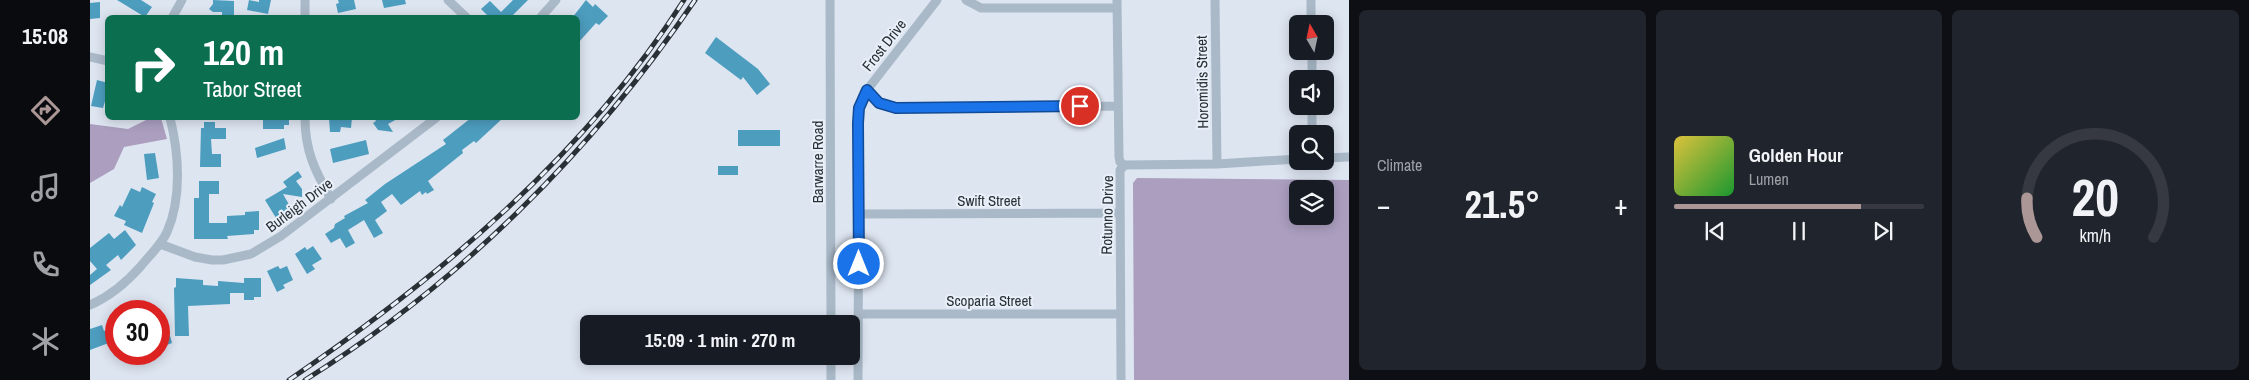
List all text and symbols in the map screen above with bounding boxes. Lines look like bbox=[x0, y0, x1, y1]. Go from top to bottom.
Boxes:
street label: Frost Drive bbox=[857, 14, 911, 75]
north arrow bbox=[1289, 15, 1334, 60]
map controls bbox=[1289, 15, 1334, 225]
text: 15:08 bbox=[22, 21, 68, 51]
text: 120 m bbox=[203, 29, 284, 76]
icon: right bbox=[120, 35, 185, 100]
street label: Horomidis Street bbox=[1191, 35, 1213, 129]
button: sound bbox=[1289, 70, 1334, 115]
text: Tabor Street bbox=[203, 74, 302, 104]
pin bbox=[1059, 85, 1101, 127]
icon: arrive bbox=[1066, 92, 1094, 120]
icon: directions bbox=[28, 93, 63, 128]
street label: Barwarre Road bbox=[807, 121, 828, 203]
button: search bbox=[1289, 125, 1334, 170]
text: Golden Hour bbox=[1749, 142, 1843, 168]
text: Climate bbox=[1377, 154, 1422, 176]
text: 20 bbox=[2072, 162, 2119, 232]
text: Lumen bbox=[1749, 168, 1789, 190]
icon: music bbox=[28, 170, 63, 205]
street label: Burleigh Drive bbox=[261, 173, 337, 237]
street label: Rotunno Drive bbox=[1096, 175, 1118, 255]
text: 21.5° bbox=[1464, 179, 1540, 230]
button: layers bbox=[1289, 180, 1334, 225]
text: − bbox=[1377, 186, 1390, 224]
text: + bbox=[1614, 186, 1628, 224]
street label: Swift Street bbox=[957, 190, 1021, 211]
icon: previous bbox=[1701, 217, 1729, 245]
icon: pause bbox=[1785, 217, 1813, 245]
icon: next bbox=[1869, 217, 1897, 245]
text: km/h bbox=[2080, 224, 2112, 248]
position arrow bbox=[832, 237, 884, 289]
icon: phone bbox=[28, 247, 63, 282]
street label: Scoparia Street bbox=[946, 290, 1032, 311]
speed limit sign: 30 bbox=[105, 300, 170, 365]
icon: climate bbox=[28, 324, 63, 359]
text: 15:09 · 1 min · 270 m bbox=[645, 327, 795, 353]

